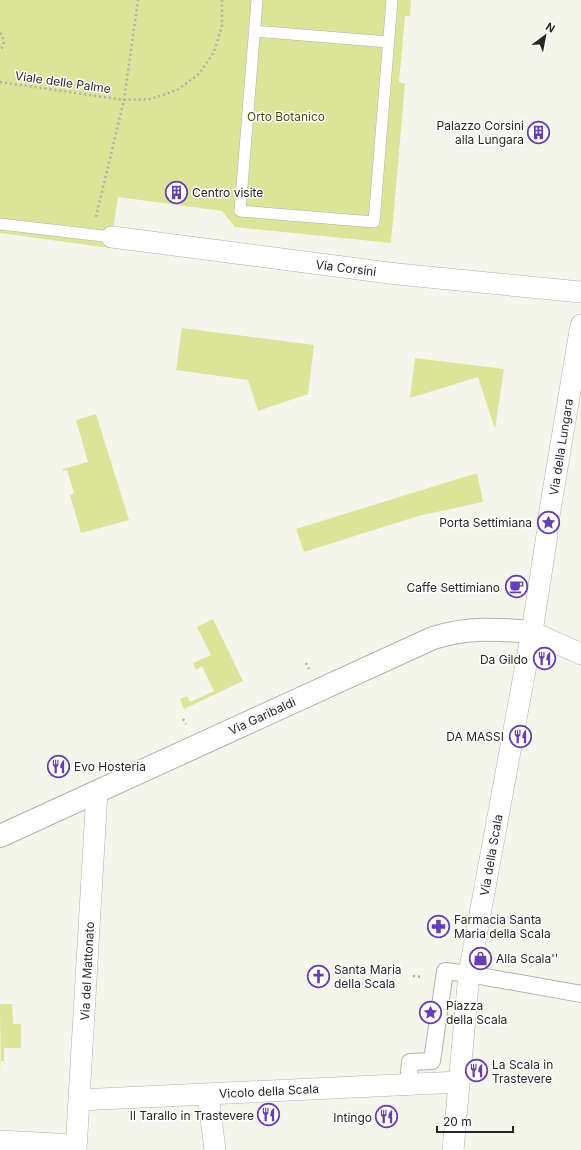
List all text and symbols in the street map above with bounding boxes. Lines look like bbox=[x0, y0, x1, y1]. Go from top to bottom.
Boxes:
north arrow bbox=[525, 16, 565, 56]
text: N bbox=[543, 19, 558, 36]
street label: Viale delle Palme bbox=[14, 68, 112, 96]
park label: Orto Botanico bbox=[247, 109, 325, 124]
place label: Palazzo Corsini alla Lungara bbox=[437, 118, 524, 147]
building icon: Palazzo Corsini alla Lungara bbox=[526, 119, 552, 145]
building icon: Centro visite bbox=[164, 179, 190, 205]
place label: Centro visite bbox=[192, 185, 263, 200]
street label: Via Corsini bbox=[315, 257, 377, 279]
street label: Via della Lungara bbox=[546, 397, 576, 497]
place icon: Porta Settimiana bbox=[535, 509, 561, 535]
place label: Porta Settimiana bbox=[439, 515, 532, 530]
cafe icon: Caffe Settimiano bbox=[503, 574, 529, 600]
place label: Caffe Settimiano bbox=[406, 580, 500, 595]
restaurant icon: Da Gildo bbox=[531, 646, 557, 672]
place label: Da Gildo bbox=[480, 652, 528, 667]
street label: Via Garibaldi bbox=[226, 694, 298, 738]
restaurant icon: DA MASSI bbox=[507, 723, 533, 749]
place label: DA MASSI bbox=[446, 729, 504, 744]
restaurant icon: Evo Hosteria bbox=[45, 753, 71, 779]
place label: Evo Hosteria bbox=[74, 759, 146, 774]
street label: Via della Scala bbox=[476, 813, 506, 897]
place label: Farmacia Santa Maria della Scala bbox=[454, 912, 551, 941]
pharmacy icon: Farmacia Santa Maria della Scala bbox=[426, 913, 452, 939]
street label: Via del Mattonato bbox=[77, 921, 97, 1021]
shop icon: Alla Scala'' bbox=[467, 945, 493, 971]
place label: Alla Scala'' bbox=[496, 951, 558, 966]
place label: Santa Maria della Scala bbox=[334, 962, 402, 991]
church icon: Santa Maria della Scala bbox=[305, 963, 331, 989]
place label: Piazza della Scala bbox=[446, 998, 507, 1027]
place icon: Piazza della Scala bbox=[418, 999, 444, 1025]
place label: La Scala in Trastevere bbox=[492, 1057, 553, 1086]
restaurant icon: La Scala in Trastevere bbox=[464, 1058, 490, 1084]
street label: Vicolo della Scala bbox=[219, 1081, 319, 1101]
restaurant icon: Il Tarallo in Trastevere bbox=[256, 1102, 282, 1128]
restaurant icon: Intingo bbox=[374, 1104, 400, 1130]
place label: Il Tarallo in Trastevere bbox=[130, 1108, 254, 1123]
scale bar bbox=[437, 1108, 513, 1134]
place label: Intingo bbox=[333, 1110, 372, 1125]
text: 20 m bbox=[443, 1114, 472, 1129]

